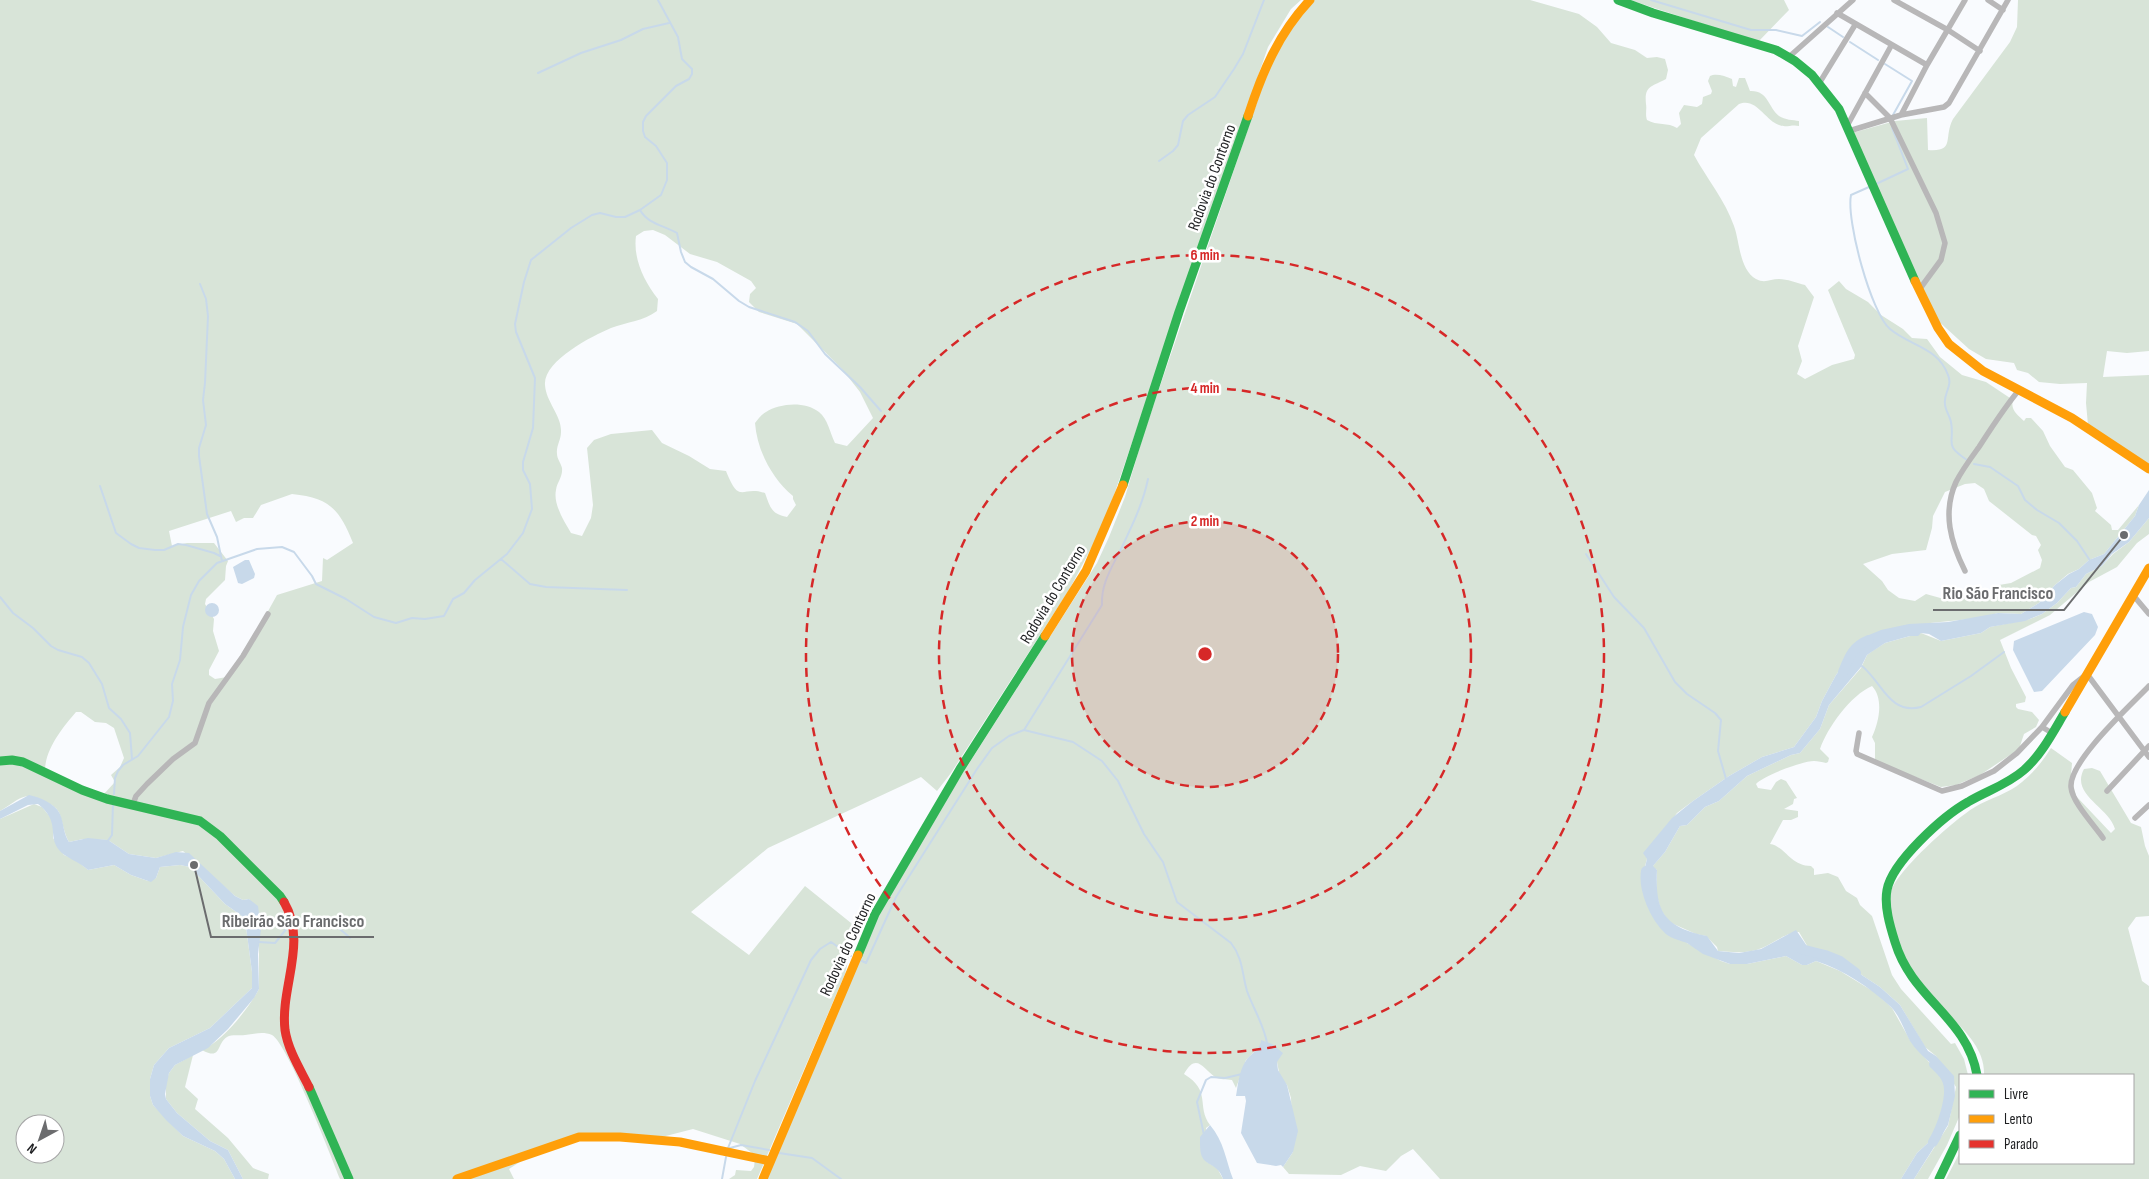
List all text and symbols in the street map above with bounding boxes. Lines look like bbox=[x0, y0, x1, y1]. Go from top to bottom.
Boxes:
street label: Rodovia do Contorno bbox=[1184, 122, 1240, 233]
text: 6 min bbox=[1190, 246, 1220, 265]
text: 4 min bbox=[1191, 379, 1219, 398]
text: 2 min bbox=[1191, 512, 1219, 531]
street label: Rodovia do Contorno bbox=[1016, 542, 1090, 647]
callout: Rio São Francisco bbox=[1933, 577, 2064, 610]
text: Rio São Francisco bbox=[1943, 583, 2054, 604]
centre of rings bbox=[1196, 645, 1214, 663]
street label: Rodovia do Contorno bbox=[816, 890, 881, 999]
callout: Ribeirão São Francisco bbox=[211, 904, 374, 937]
text: Ribeirão São Francisco bbox=[222, 911, 364, 932]
legend bbox=[1959, 1074, 2134, 1164]
text: Livre bbox=[2004, 1085, 2028, 1104]
text: Lento bbox=[2004, 1110, 2033, 1129]
north arrow bbox=[15, 1114, 65, 1164]
text: Parado bbox=[2004, 1135, 2038, 1154]
text: N bbox=[24, 1140, 40, 1157]

